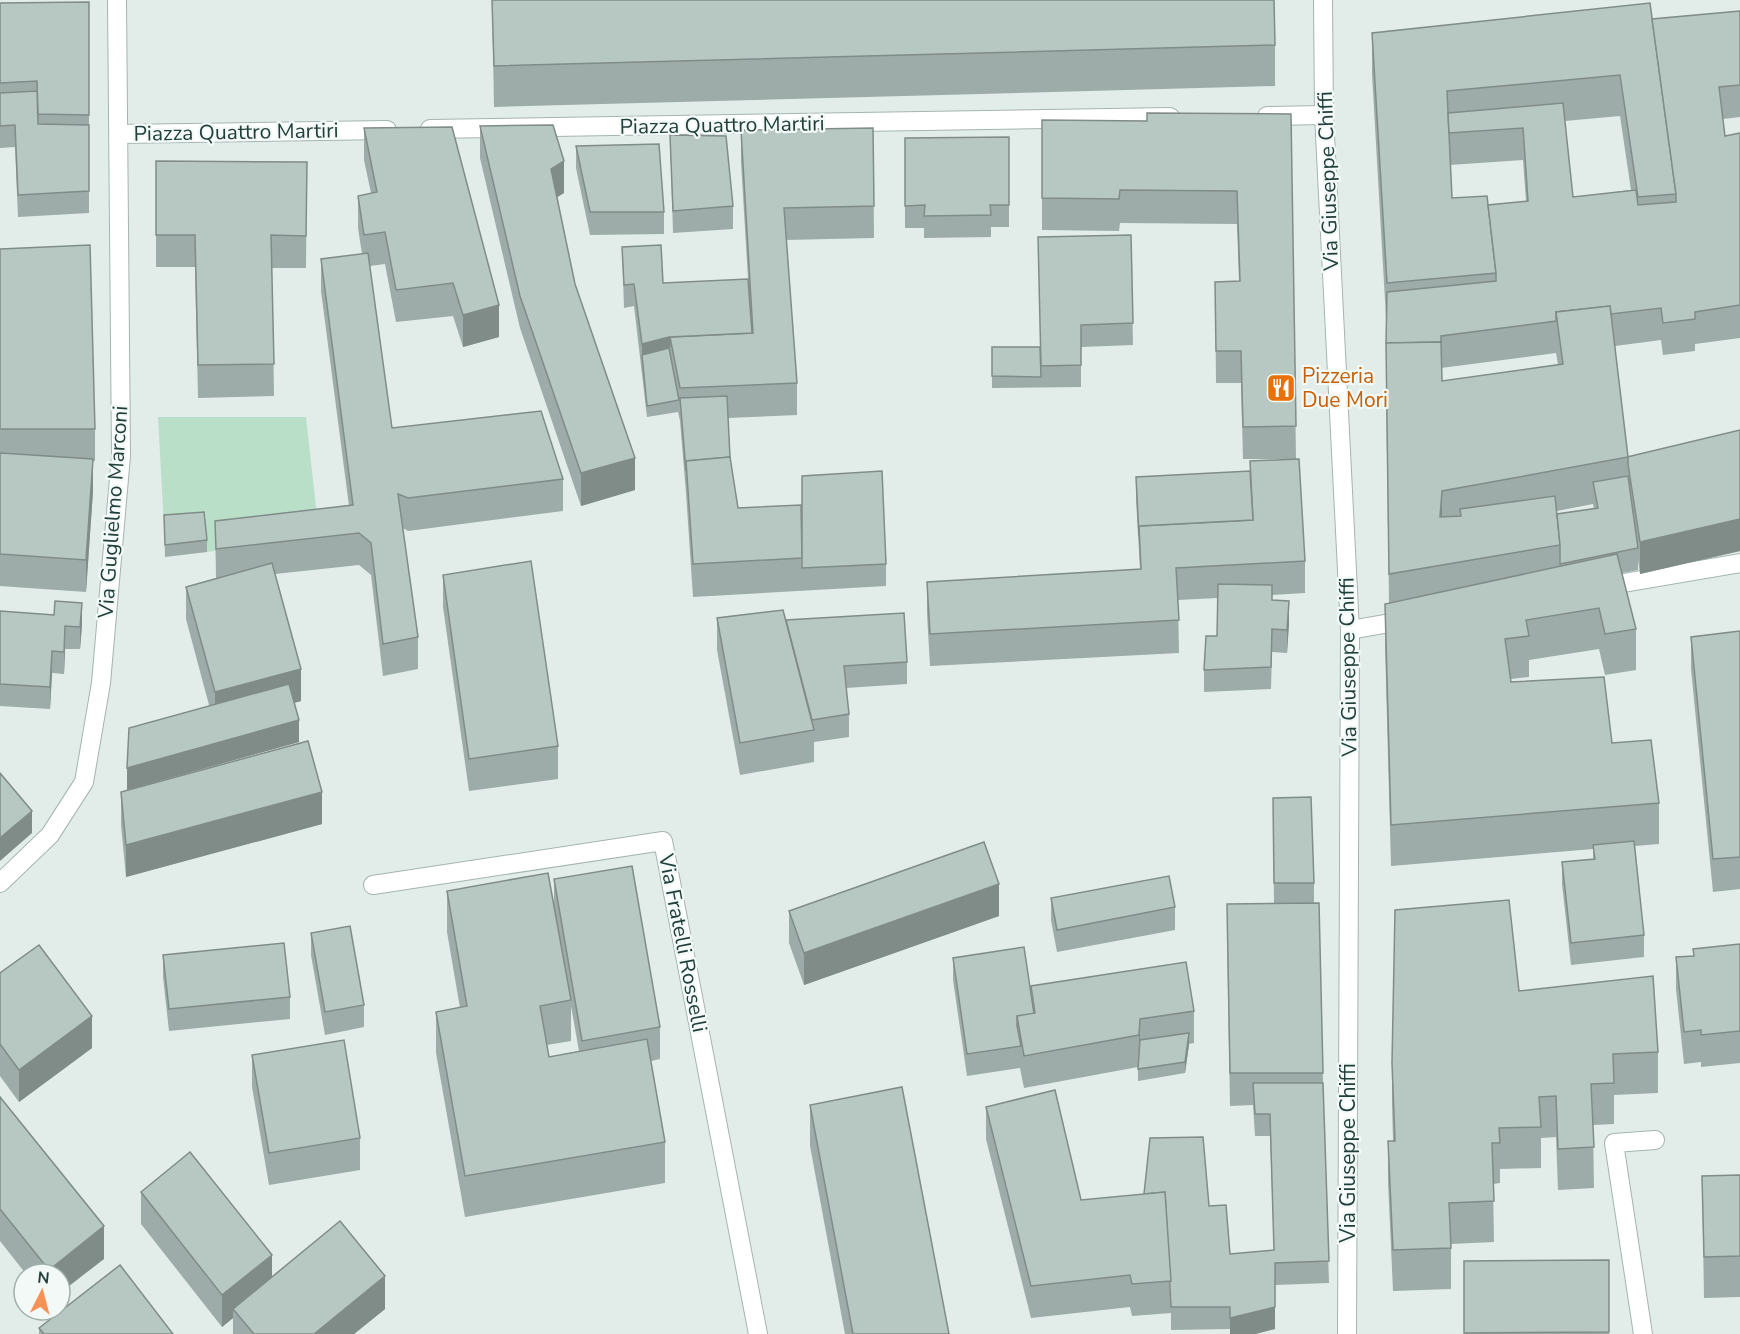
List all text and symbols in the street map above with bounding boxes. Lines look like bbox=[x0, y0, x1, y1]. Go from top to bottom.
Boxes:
street label: Via Giuseppe Chiffi bbox=[1311, 91, 1345, 272]
street label: Piazza Quattro Martiri bbox=[619, 109, 825, 141]
street label: Piazza Quattro Martiri bbox=[133, 116, 339, 148]
place label: Pizzeria Due Mori bbox=[1302, 362, 1388, 414]
restaurant icon: Pizzeria Due Mori bbox=[1265, 372, 1297, 404]
street label: Via Guglielmo Marconi bbox=[92, 405, 134, 620]
street label: Via Giuseppe Chiffi bbox=[1332, 577, 1364, 758]
street label: Via Fratelli Rosselli bbox=[652, 851, 714, 1035]
street label: Via Giuseppe Chiffi bbox=[1334, 1063, 1362, 1244]
north arrow bbox=[12, 1262, 72, 1322]
text: N bbox=[36, 1267, 51, 1290]

